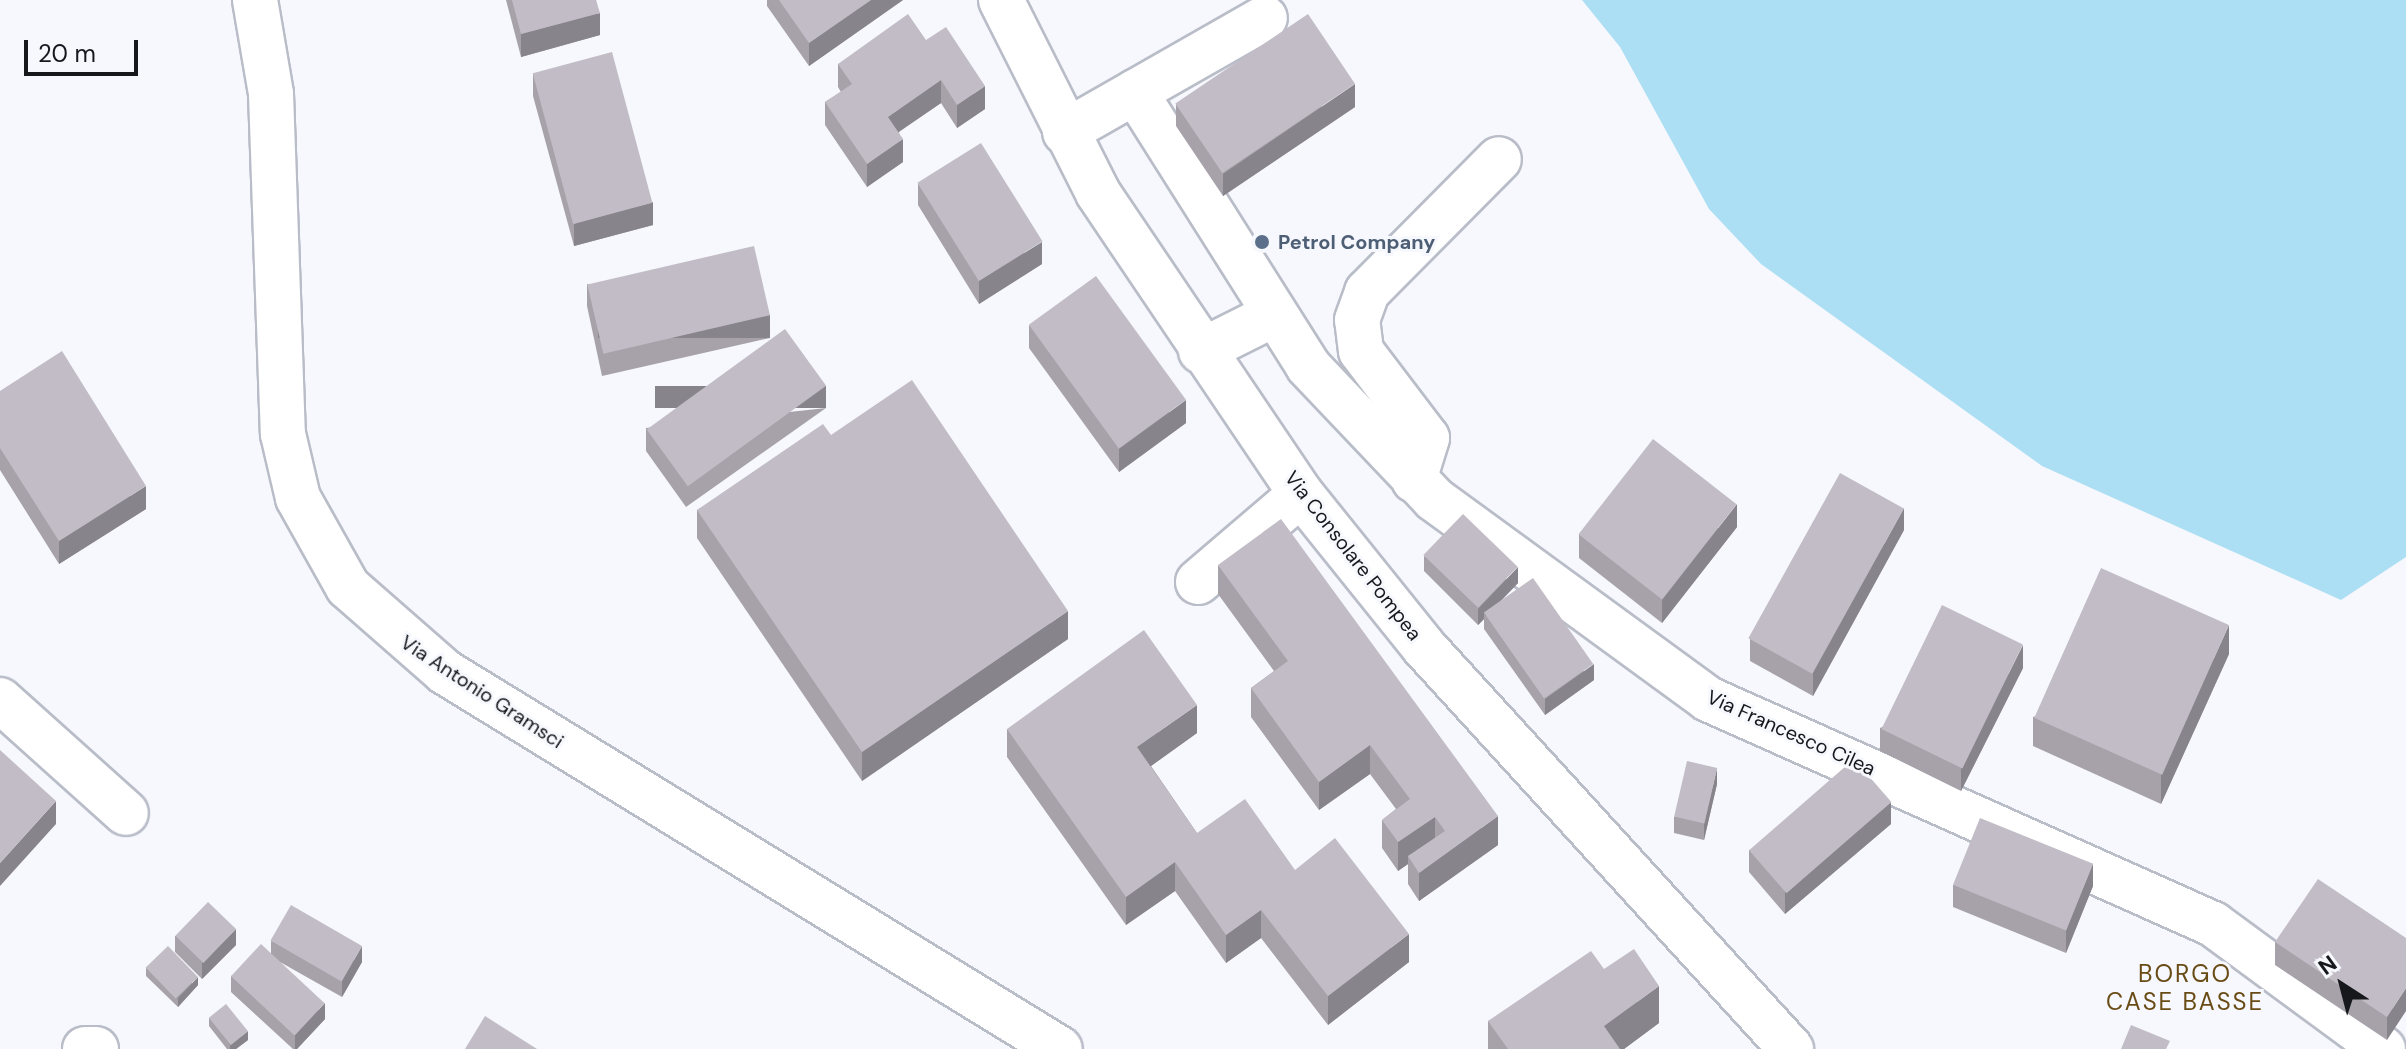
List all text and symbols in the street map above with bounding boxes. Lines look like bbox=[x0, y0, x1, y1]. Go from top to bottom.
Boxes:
scale bar bbox=[28, 24, 142, 74]
text: 20 m bbox=[38, 38, 96, 69]
place label: Petrol Company bbox=[1278, 230, 1435, 254]
marker: Petrol Company bbox=[1253, 233, 1271, 251]
street label: Via Consolare Pompea bbox=[1279, 466, 1427, 646]
street label: Via Antonio Gramsci bbox=[396, 630, 568, 754]
street label: Via Francesco Cilea bbox=[1703, 685, 1879, 781]
north arrow bbox=[2302, 945, 2382, 1025]
text: N bbox=[2313, 949, 2343, 982]
district label: BORGO CASE BASSE bbox=[2106, 960, 2264, 1016]

